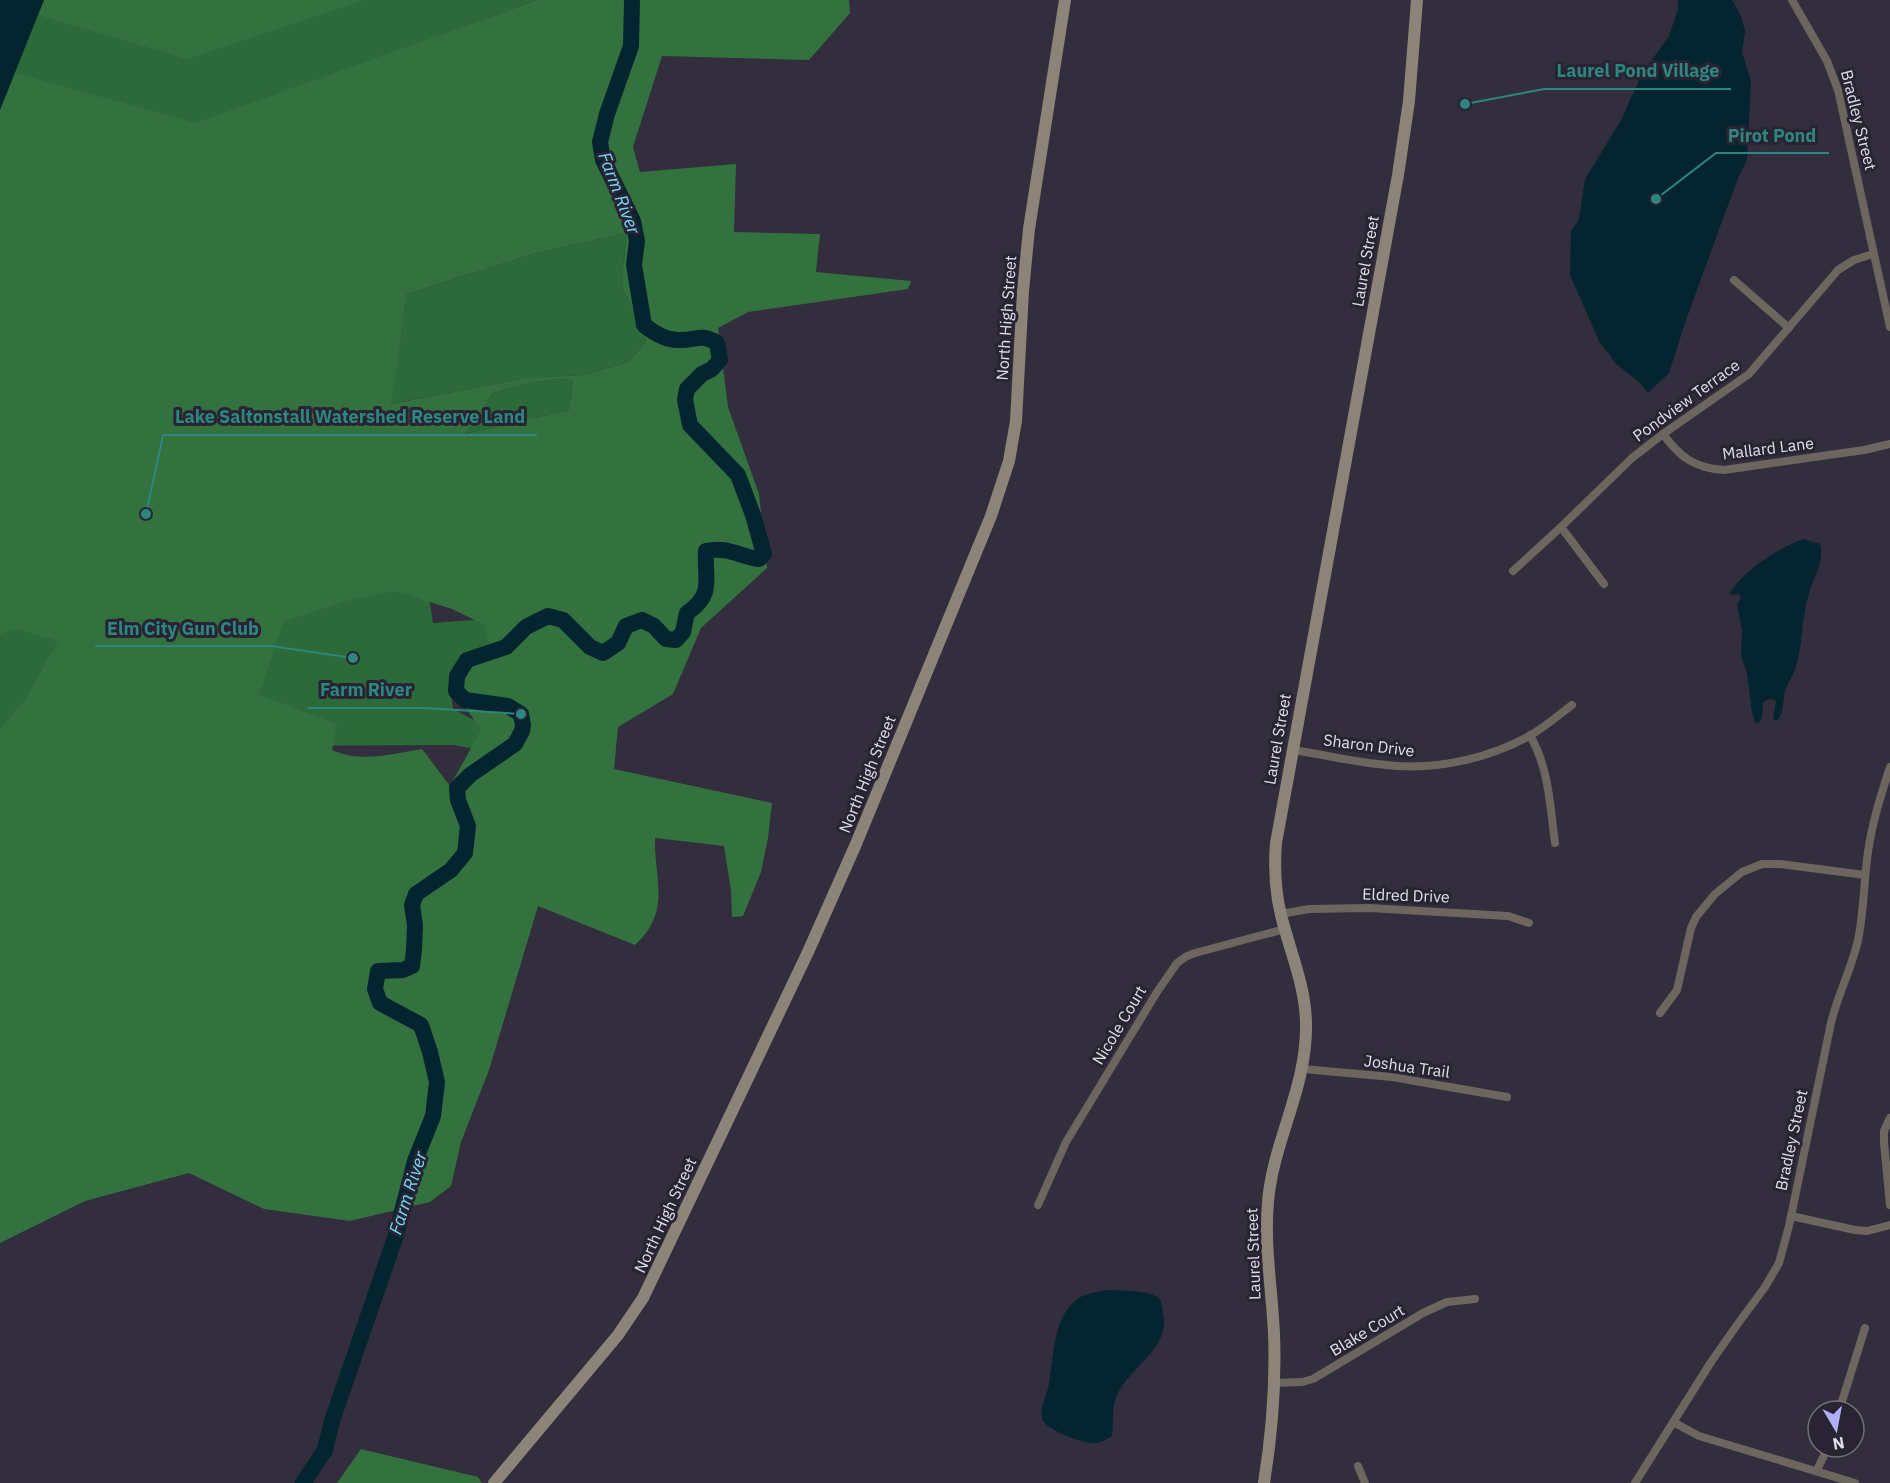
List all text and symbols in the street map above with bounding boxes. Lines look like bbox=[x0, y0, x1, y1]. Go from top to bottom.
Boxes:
callout: Laurel Pond Village bbox=[1544, 53, 1731, 89]
text: Laurel Pond Village bbox=[1557, 59, 1719, 82]
street label: Bradley Street bbox=[1837, 68, 1881, 172]
callout: Pirot Pond bbox=[1716, 117, 1829, 153]
text: Pirot Pond bbox=[1728, 124, 1816, 147]
water label: Farm River bbox=[593, 148, 646, 238]
street label: Laurel Street bbox=[1347, 214, 1383, 308]
street label: North High Street bbox=[992, 255, 1020, 381]
street label: Pondview Terrace bbox=[1629, 354, 1744, 445]
callout: Lake Saltonstall Watershed Reserve Land bbox=[163, 399, 537, 435]
text: Lake Saltonstall Watershed Reserve Land bbox=[175, 405, 525, 428]
street label: Mallard Lane bbox=[1721, 432, 1815, 464]
callout: Elm City Gun Club bbox=[95, 610, 271, 646]
text: Elm City Gun Club bbox=[107, 617, 259, 640]
callout: Farm River bbox=[308, 672, 424, 708]
text: Farm River bbox=[320, 678, 412, 701]
street label: Laurel Street bbox=[1259, 692, 1295, 786]
street label: North High Street bbox=[834, 712, 900, 836]
street label: Sharon Drive bbox=[1322, 729, 1416, 761]
street label: Eldred Drive bbox=[1362, 883, 1450, 907]
street label: Nicole Court bbox=[1088, 982, 1150, 1068]
street label: Joshua Trail bbox=[1363, 1050, 1451, 1082]
street label: Bradley Street bbox=[1771, 1088, 1811, 1192]
water label: Farm River bbox=[383, 1148, 432, 1237]
street label: North High Street bbox=[629, 1154, 701, 1276]
street label: Laurel Street bbox=[1241, 1208, 1265, 1300]
street label: Blake Court bbox=[1326, 1300, 1408, 1360]
north arrow bbox=[1806, 1399, 1866, 1459]
text: N bbox=[1831, 1433, 1846, 1455]

